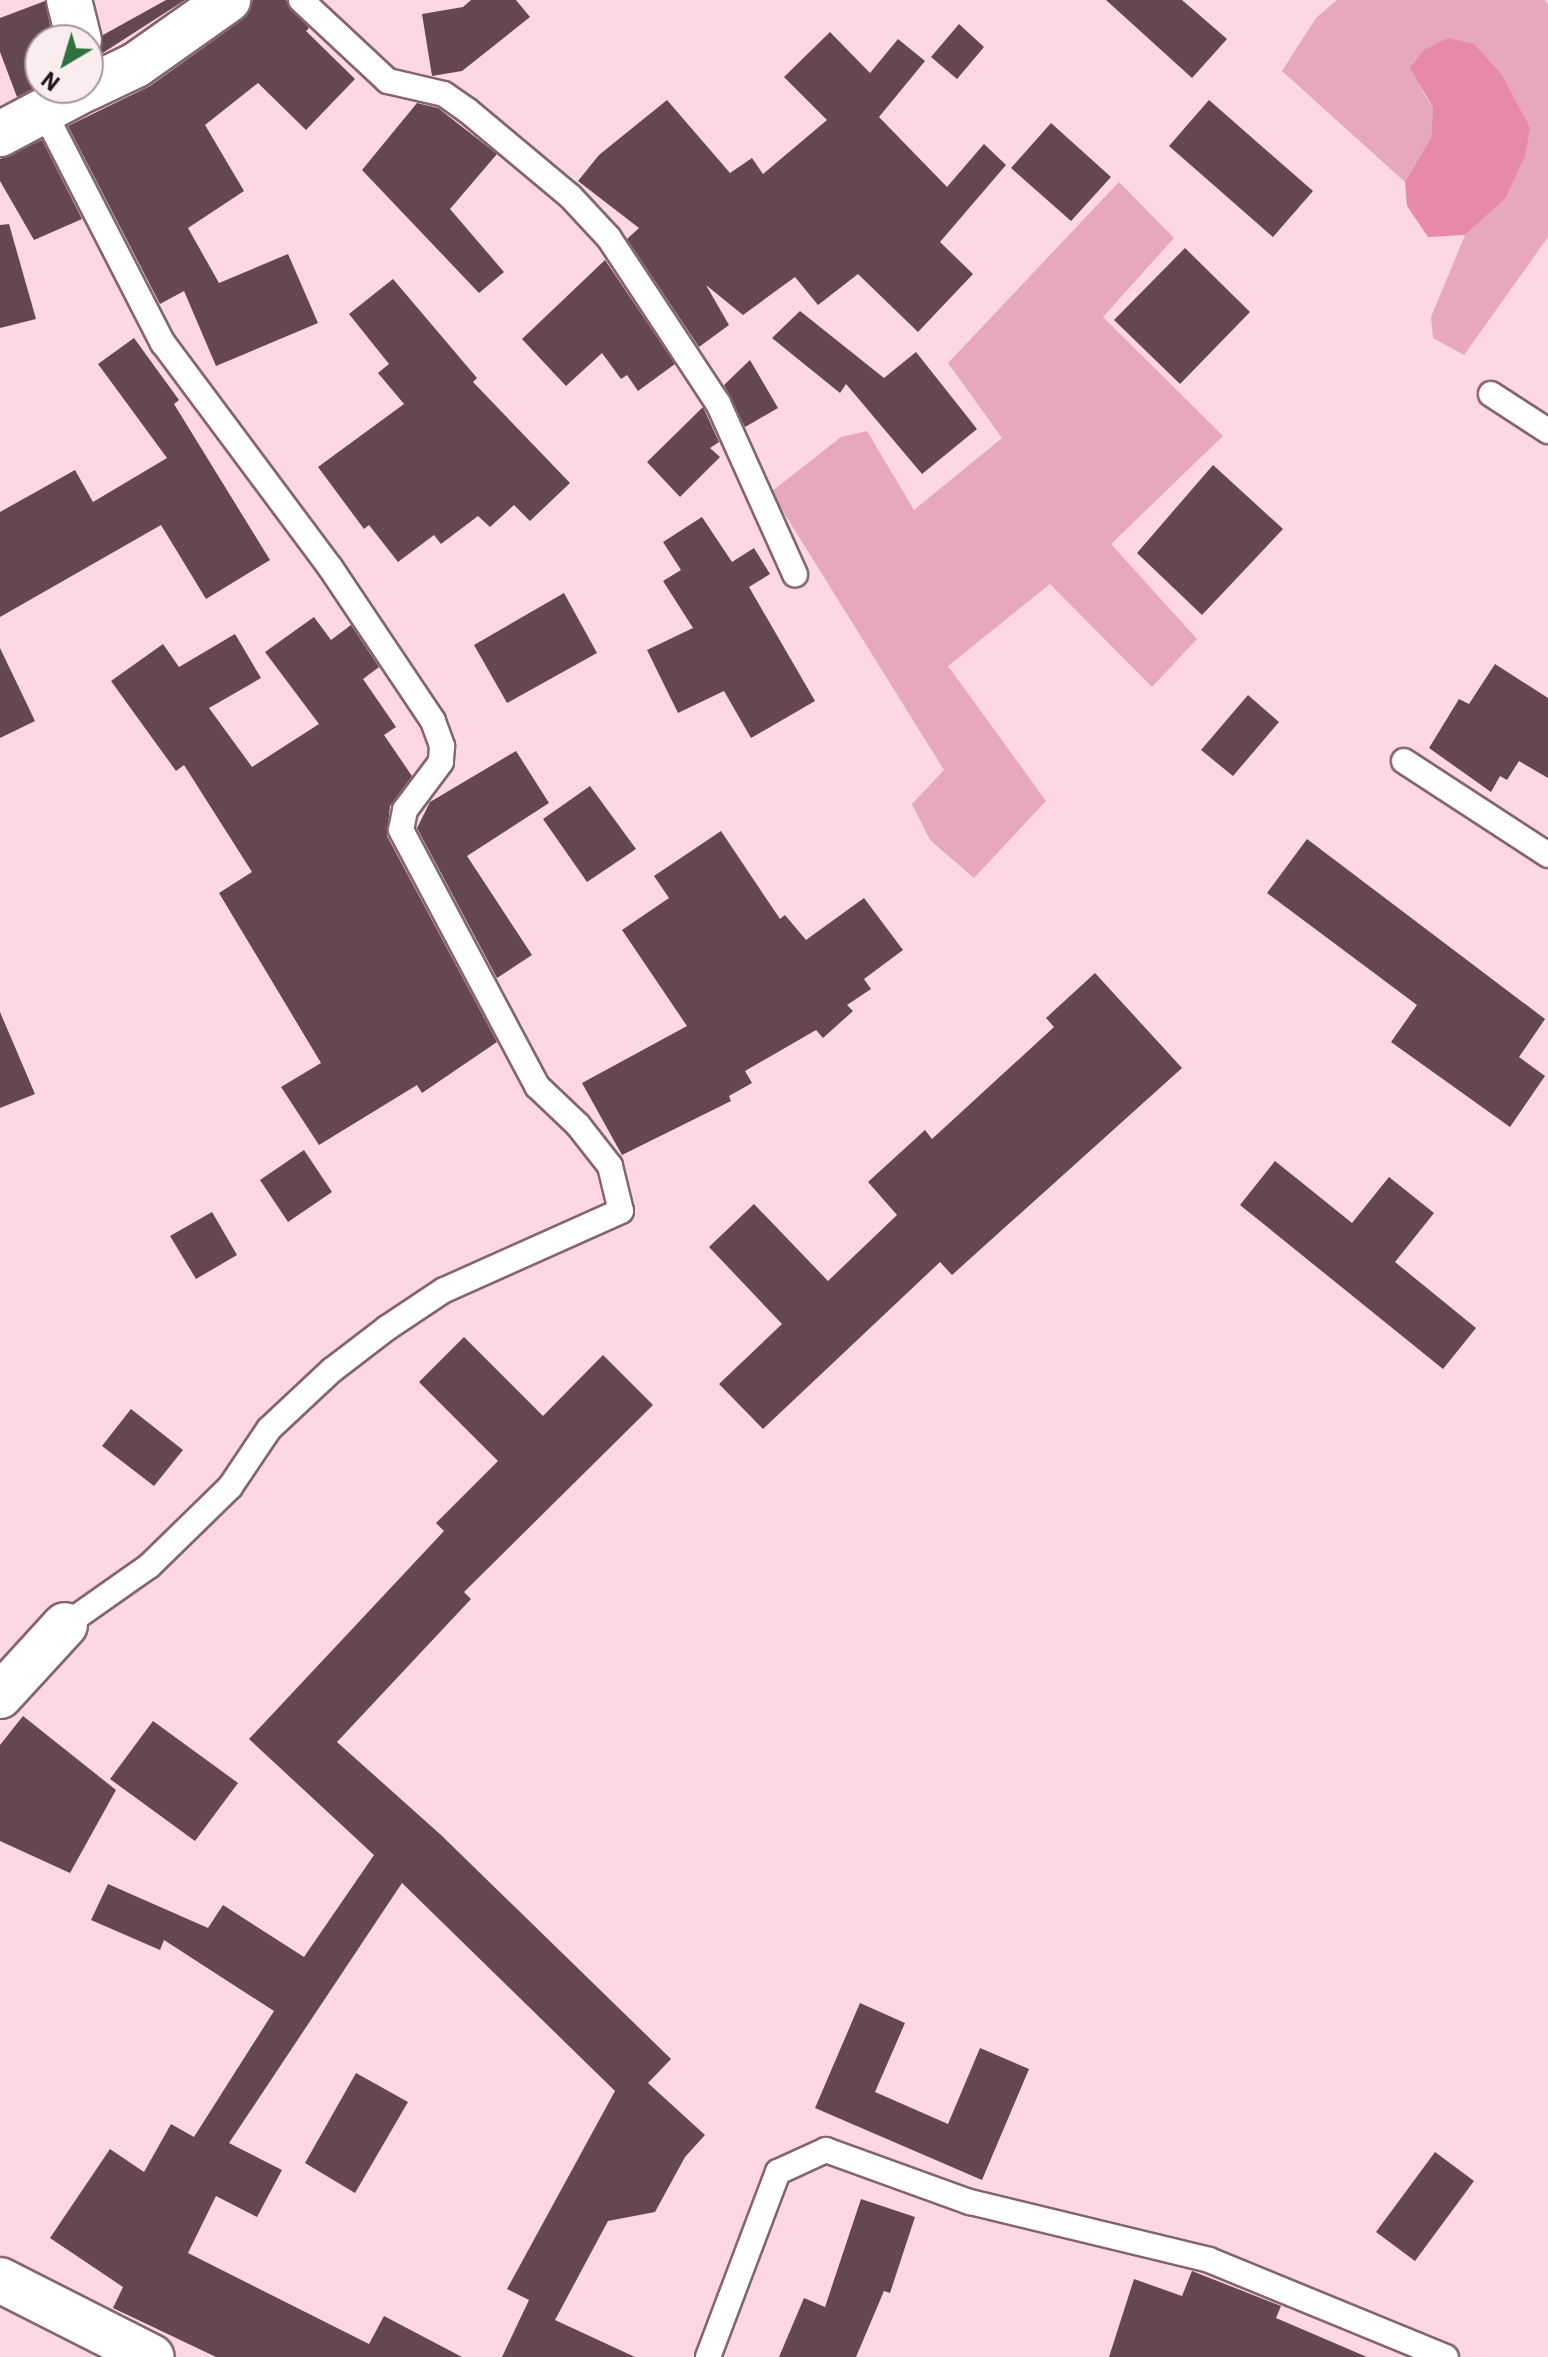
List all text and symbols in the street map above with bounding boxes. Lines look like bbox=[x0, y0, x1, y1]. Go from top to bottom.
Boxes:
north arrow bbox=[24, 24, 104, 104]
text: N bbox=[35, 65, 65, 98]

